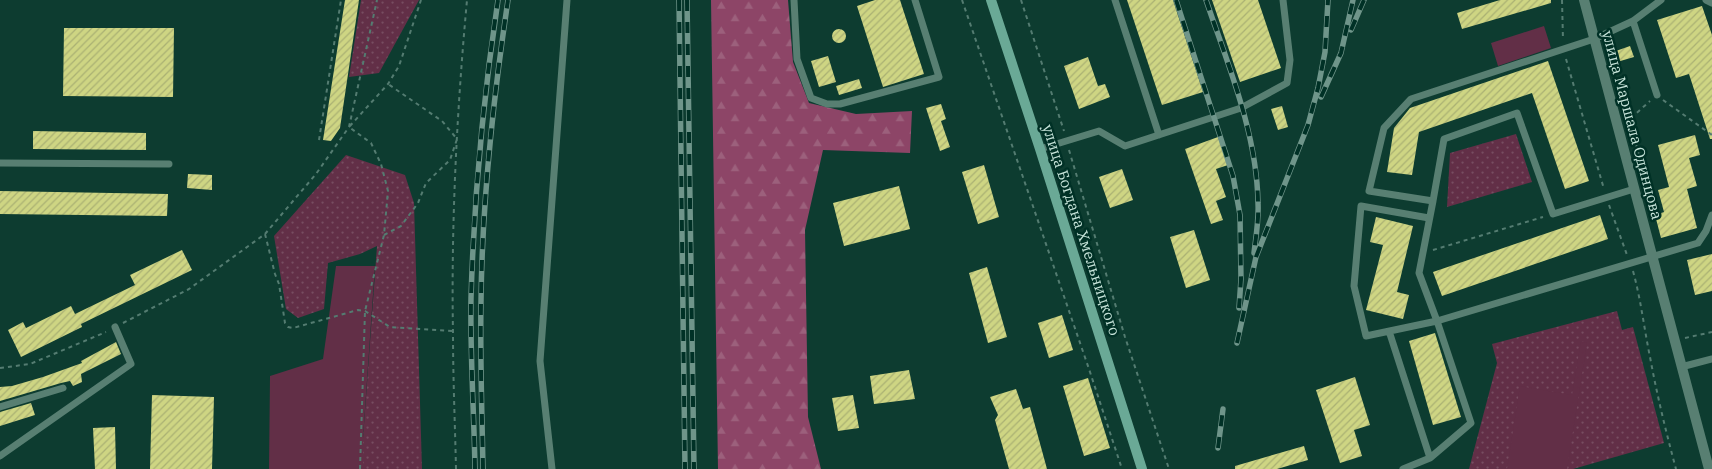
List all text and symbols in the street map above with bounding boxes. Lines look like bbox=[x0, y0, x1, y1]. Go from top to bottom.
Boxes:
street label: улица Маршала Одинцова bbox=[1598, 28, 1667, 221]
street label: улица Богдана Хмельницкого bbox=[1038, 122, 1125, 338]

